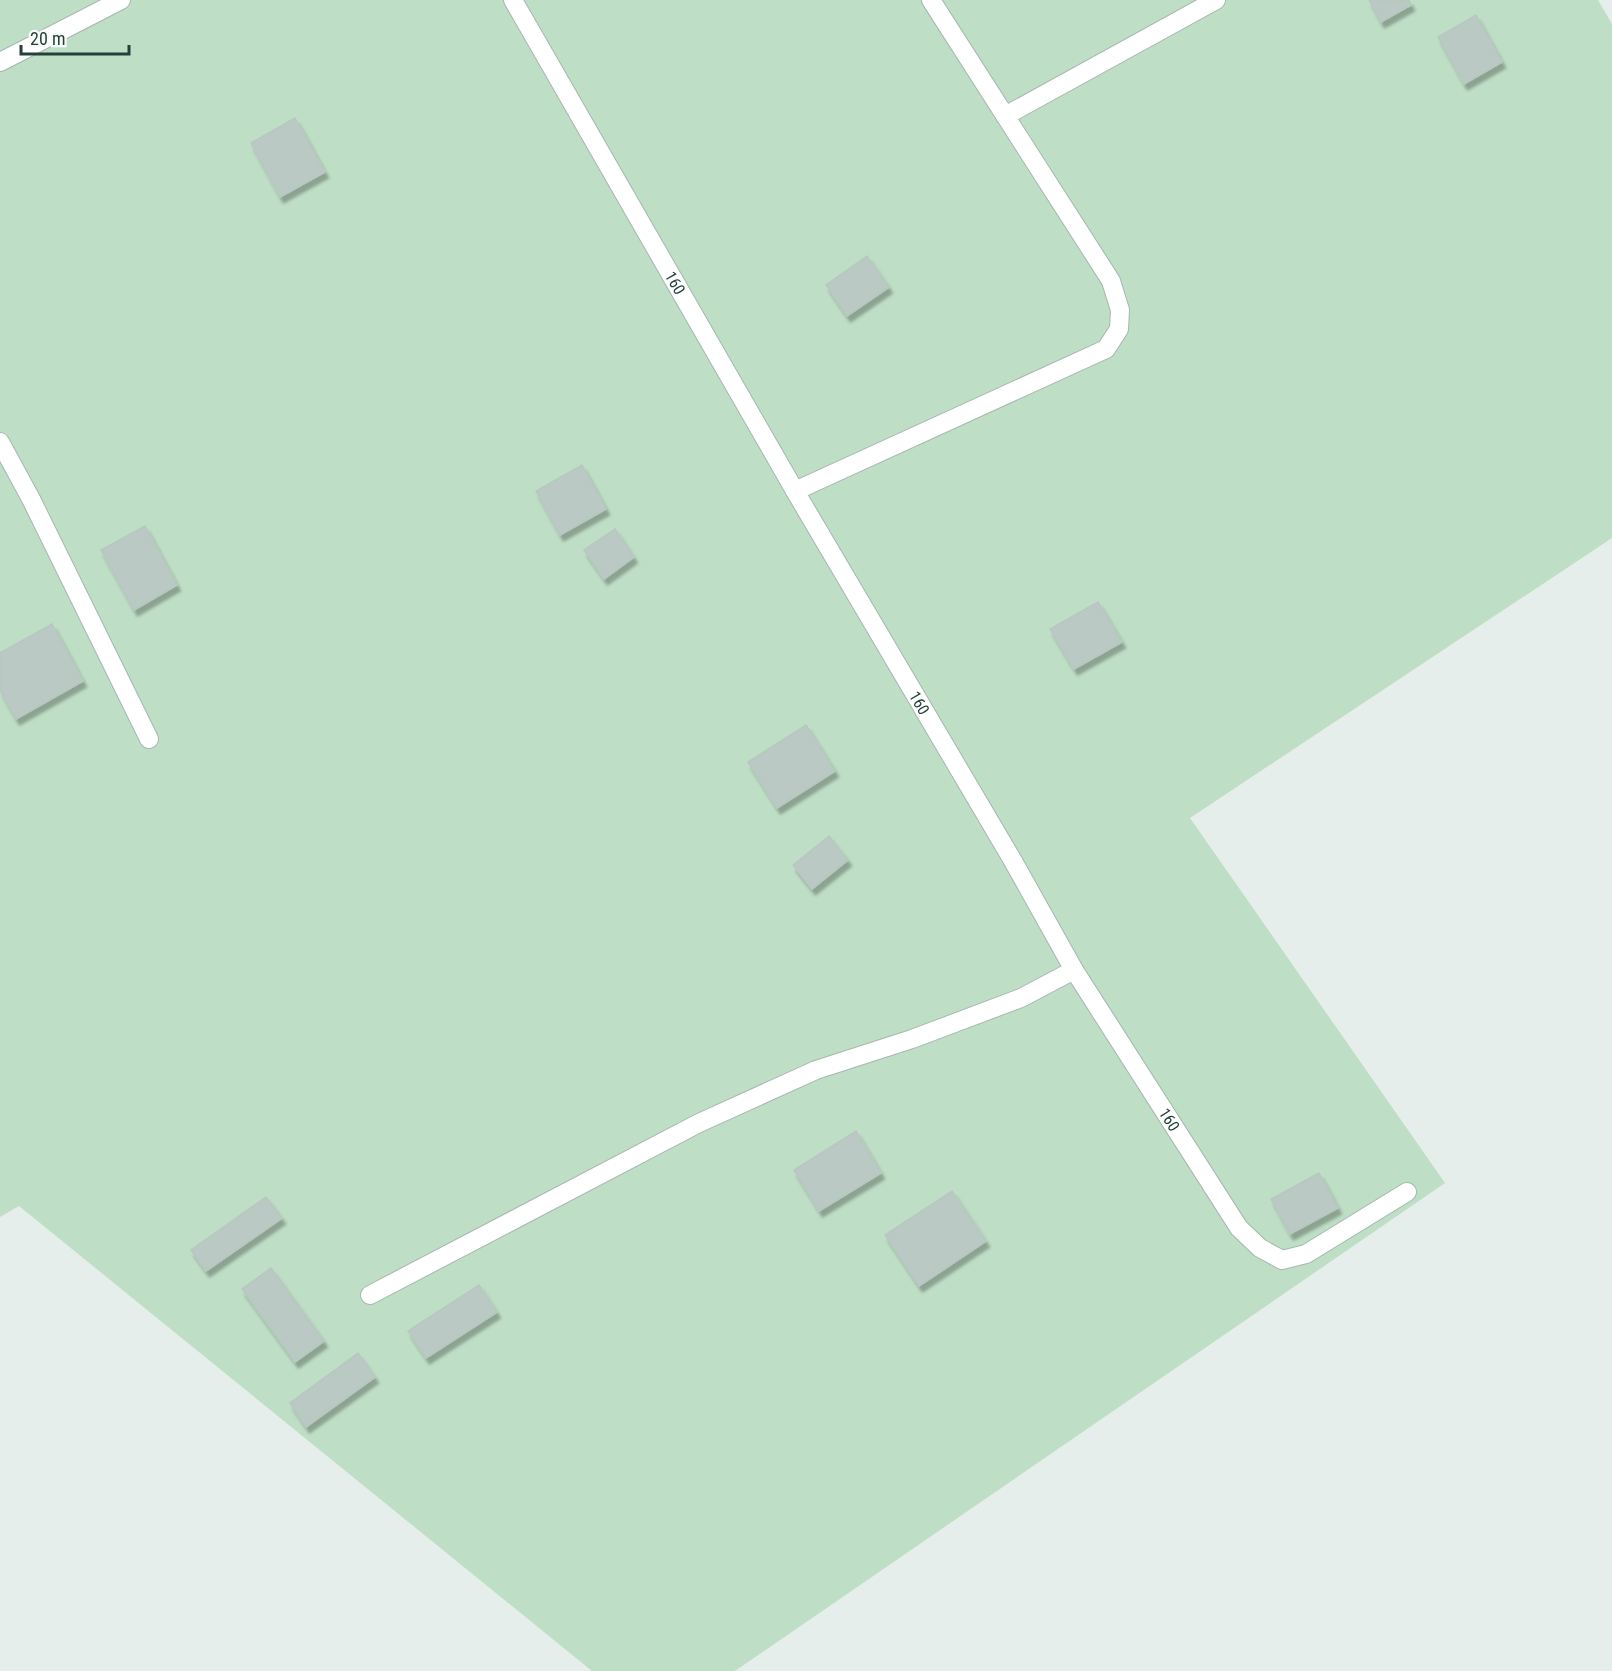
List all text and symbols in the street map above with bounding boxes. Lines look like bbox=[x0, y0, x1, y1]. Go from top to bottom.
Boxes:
scale bar bbox=[21, 18, 129, 56]
text: 20 m bbox=[30, 28, 65, 49]
street label: 160 bbox=[661, 268, 690, 298]
street label: 160 bbox=[906, 688, 934, 718]
street label: 160 bbox=[1155, 1104, 1184, 1135]

